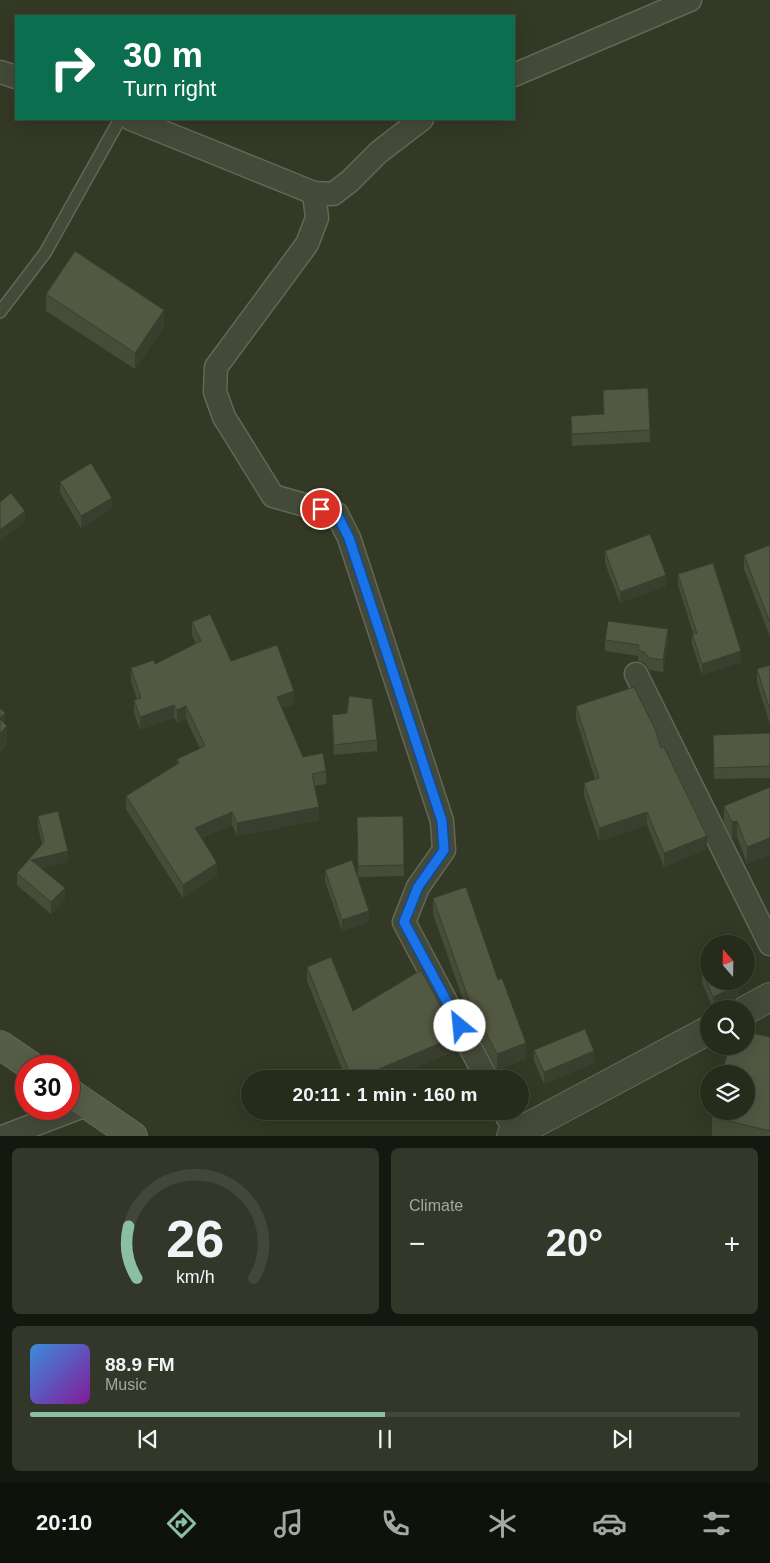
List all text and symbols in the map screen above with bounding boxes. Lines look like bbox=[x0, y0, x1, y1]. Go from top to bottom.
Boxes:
icon: right bbox=[40, 35, 105, 100]
text: 30 m bbox=[123, 35, 203, 74]
text: Turn right bbox=[123, 76, 216, 101]
pin bbox=[300, 488, 342, 530]
icon: arrive bbox=[307, 495, 335, 523]
north arrow bbox=[700, 935, 755, 990]
map controls bbox=[700, 935, 755, 1120]
position arrow bbox=[433, 999, 485, 1051]
button: search bbox=[700, 1000, 755, 1055]
speed limit sign: 30 bbox=[15, 1055, 80, 1120]
button: layers bbox=[700, 1065, 755, 1120]
text: 20:11 · 1 min · 160 m bbox=[293, 1084, 477, 1105]
text: Climate bbox=[409, 1197, 463, 1214]
text: 26 bbox=[167, 1210, 224, 1268]
text: 20° bbox=[546, 1222, 603, 1264]
text: − bbox=[409, 1228, 425, 1259]
text: + bbox=[724, 1228, 740, 1259]
text: km/h bbox=[176, 1267, 215, 1287]
text: 88.9 FM bbox=[105, 1354, 175, 1375]
text: Music bbox=[105, 1376, 147, 1393]
icon: previous bbox=[134, 1425, 162, 1453]
icon: pause bbox=[371, 1425, 399, 1453]
icon: next bbox=[608, 1425, 636, 1453]
icon: directions bbox=[164, 1506, 199, 1541]
icon: music bbox=[271, 1506, 306, 1541]
icon: phone bbox=[378, 1506, 413, 1541]
icon: climate bbox=[485, 1506, 520, 1541]
icon: car bbox=[592, 1506, 627, 1541]
icon: filters bbox=[699, 1506, 734, 1541]
text: 20:10 bbox=[36, 1510, 92, 1535]

